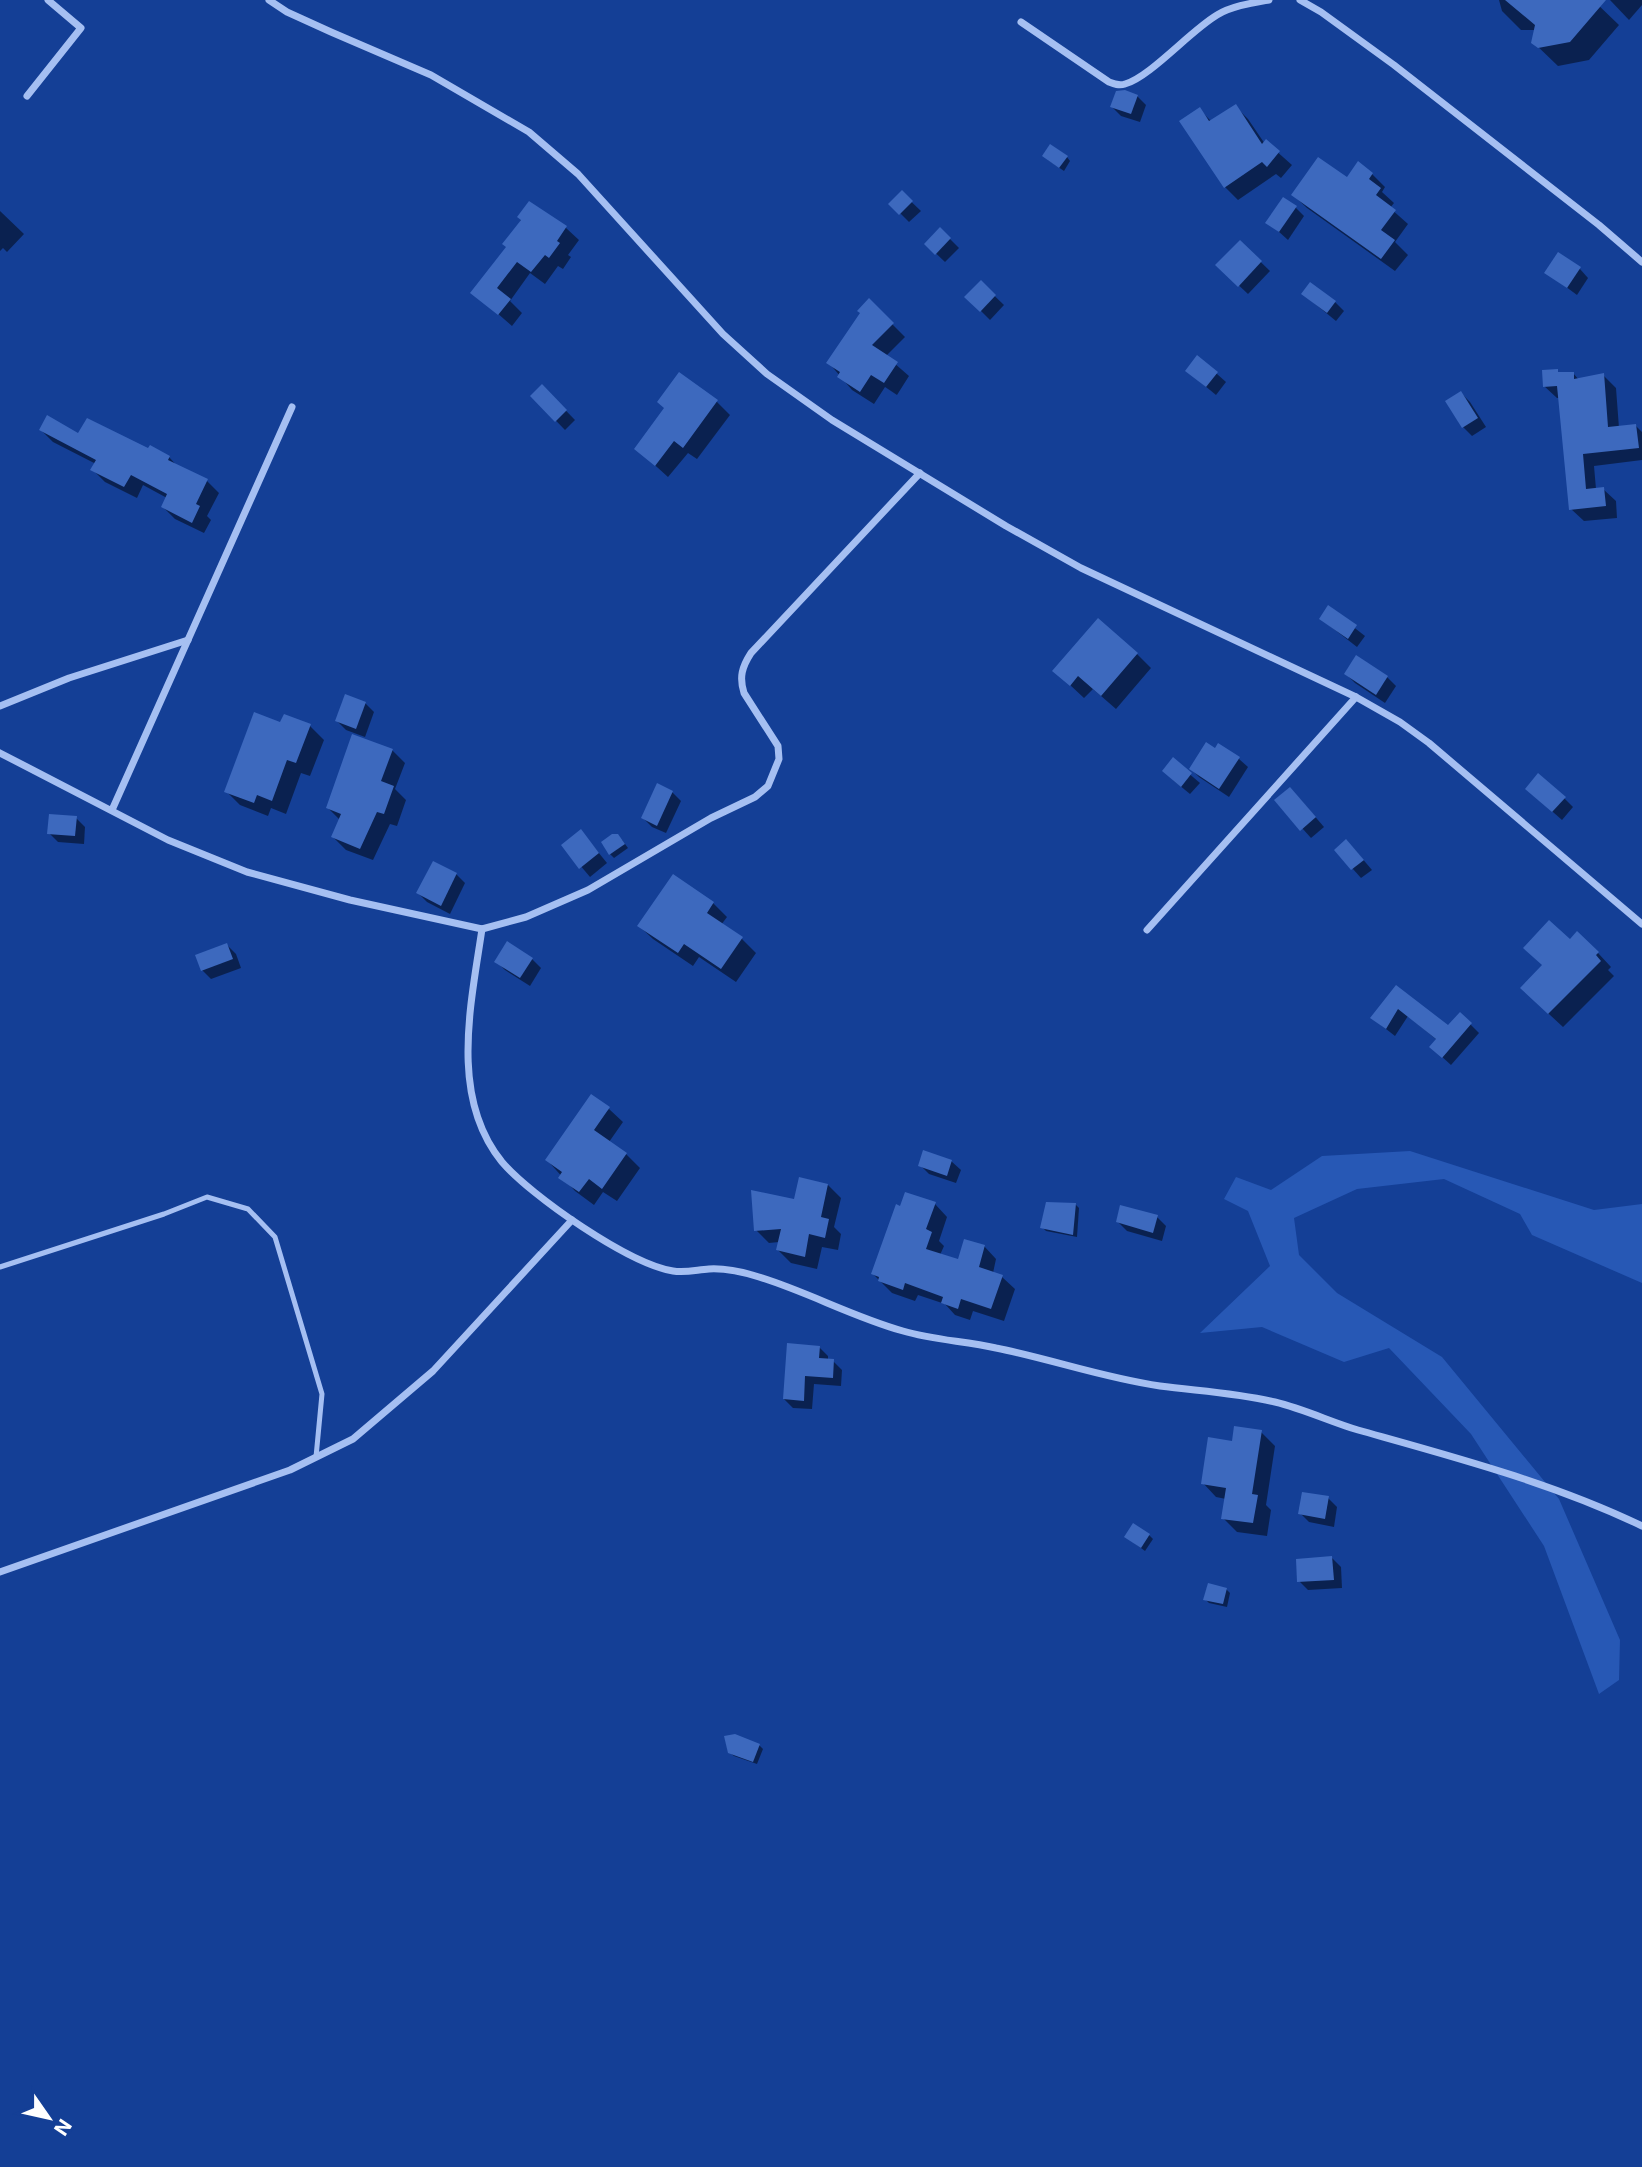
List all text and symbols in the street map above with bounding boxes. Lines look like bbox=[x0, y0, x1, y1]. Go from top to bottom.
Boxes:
north arrow bbox=[14, 2083, 84, 2153]
text: N bbox=[49, 2115, 76, 2140]

